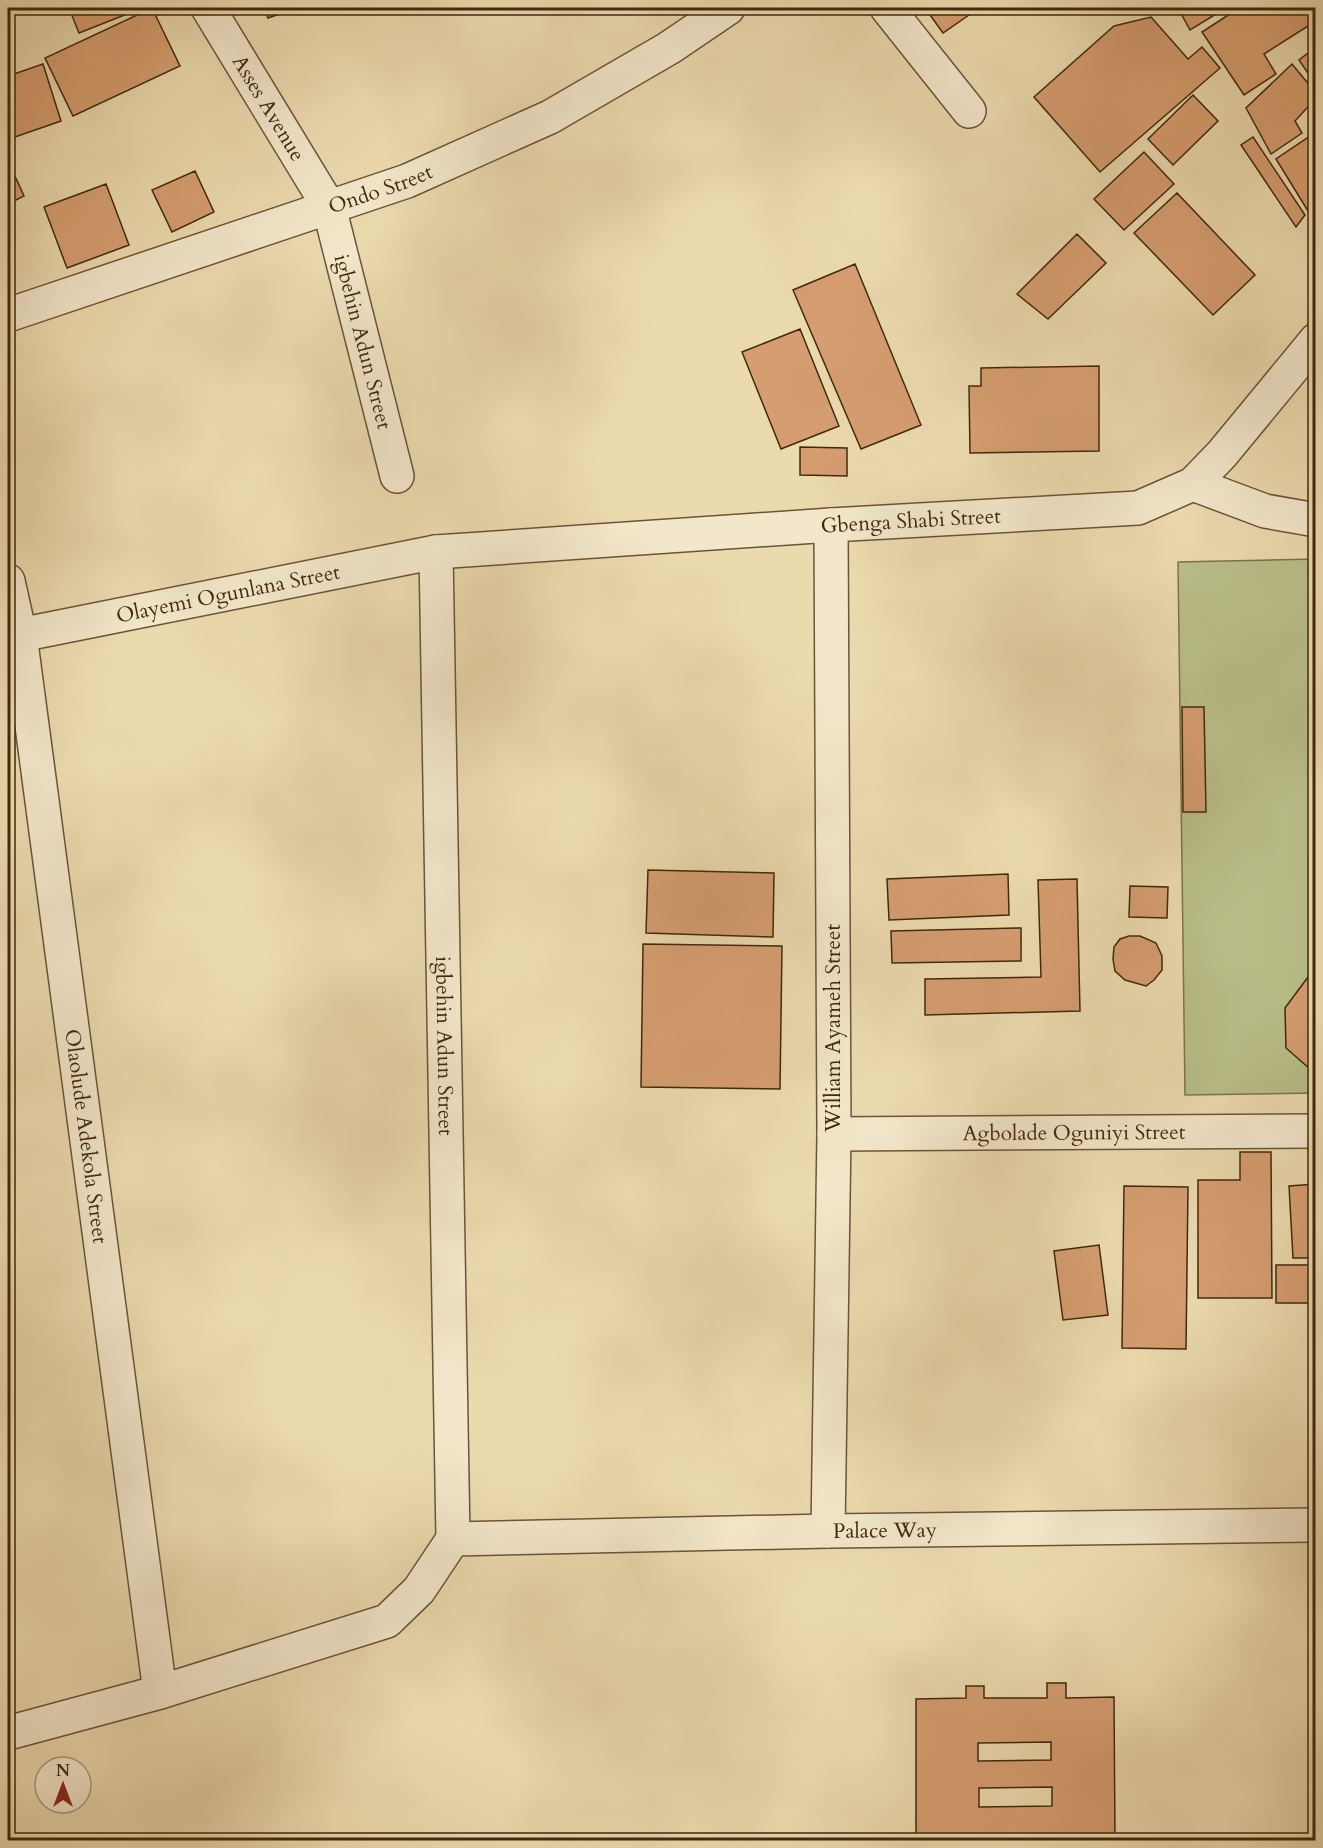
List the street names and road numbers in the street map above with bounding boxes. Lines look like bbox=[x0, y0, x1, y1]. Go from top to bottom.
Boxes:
street label: Asses Avenue bbox=[225, 49, 312, 167]
street label: Ondo Street bbox=[324, 157, 437, 221]
street label: igbehin Adun Street bbox=[327, 251, 399, 433]
street label: Gbenga Shabi Street bbox=[820, 501, 1002, 540]
street label: Olayemi Ogunlana Street bbox=[113, 557, 343, 630]
street label: William Ayameh Street bbox=[819, 924, 848, 1133]
street label: igbehin Adun Street bbox=[428, 956, 461, 1136]
street label: Olaolude Adekola Street bbox=[58, 1027, 115, 1246]
street label: Agbolade Oguniyi Street bbox=[963, 1117, 1186, 1148]
street label: Palace Way bbox=[833, 1515, 937, 1545]

